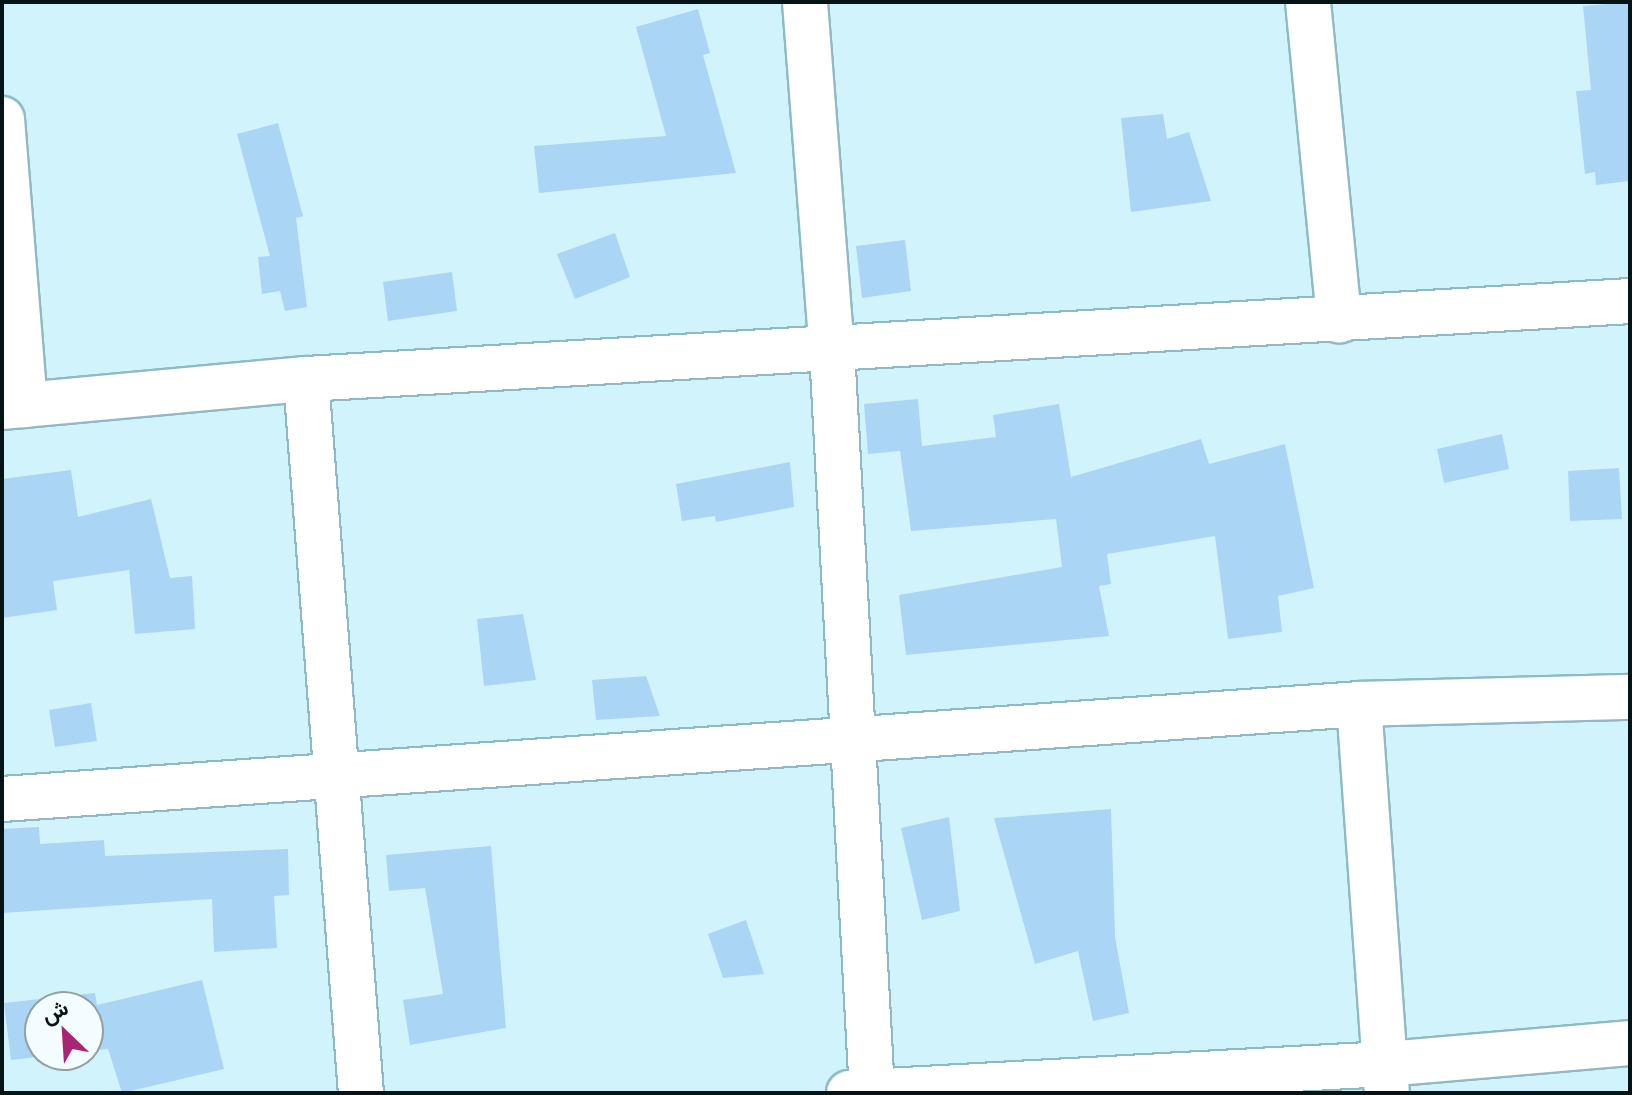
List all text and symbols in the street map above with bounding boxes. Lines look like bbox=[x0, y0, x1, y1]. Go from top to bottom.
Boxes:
north arrow bbox=[24, 991, 104, 1071]
text: ش bbox=[36, 992, 73, 1029]

